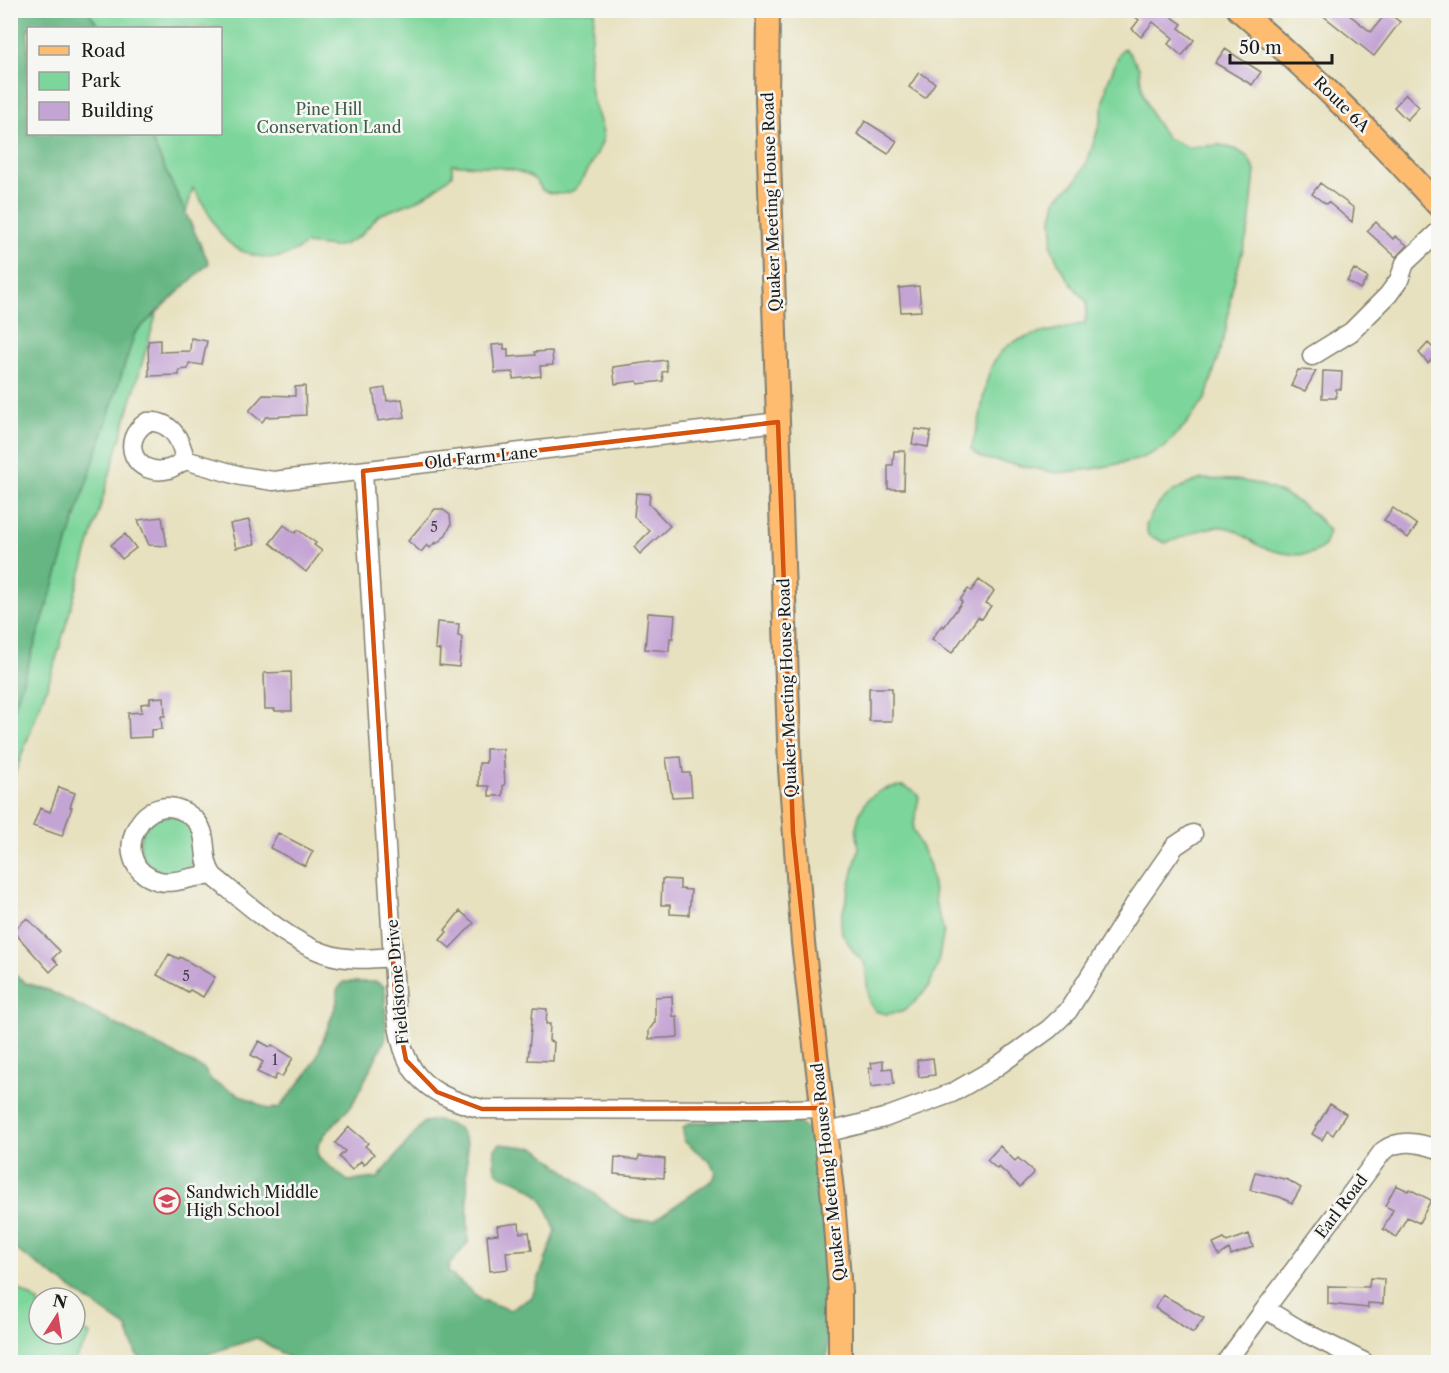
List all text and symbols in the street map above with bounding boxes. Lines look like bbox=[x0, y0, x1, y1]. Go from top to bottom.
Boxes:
legend bbox=[27, 27, 222, 135]
scale bar bbox=[1230, 27, 1332, 65]
text: 50 m bbox=[1239, 37, 1282, 59]
text: Road bbox=[81, 40, 126, 62]
text: Park bbox=[81, 70, 122, 92]
street label: Route 6A bbox=[1310, 72, 1375, 137]
street label: Quaker Meeting House Road bbox=[757, 92, 785, 312]
park label: Pine Hill Conservation Land bbox=[257, 99, 402, 137]
text: Building bbox=[81, 100, 153, 122]
street label: Old Farm Lane bbox=[423, 441, 539, 473]
house number: 5 bbox=[430, 518, 438, 536]
street label: Quaker Meeting House Road bbox=[773, 578, 801, 798]
street label: Fieldstone Drive bbox=[382, 918, 412, 1046]
house number: 5 bbox=[182, 967, 190, 985]
house number: 1 bbox=[272, 1051, 278, 1069]
street label: Quaker Meeting House Road bbox=[807, 1062, 849, 1282]
street label: Earl Road bbox=[1311, 1170, 1372, 1242]
place label: Sandwich Middle High School bbox=[186, 1182, 319, 1220]
school or university icon: Sandwich Middle High School bbox=[152, 1186, 182, 1216]
north arrow bbox=[27, 1286, 87, 1346]
text: N bbox=[51, 1290, 69, 1313]

